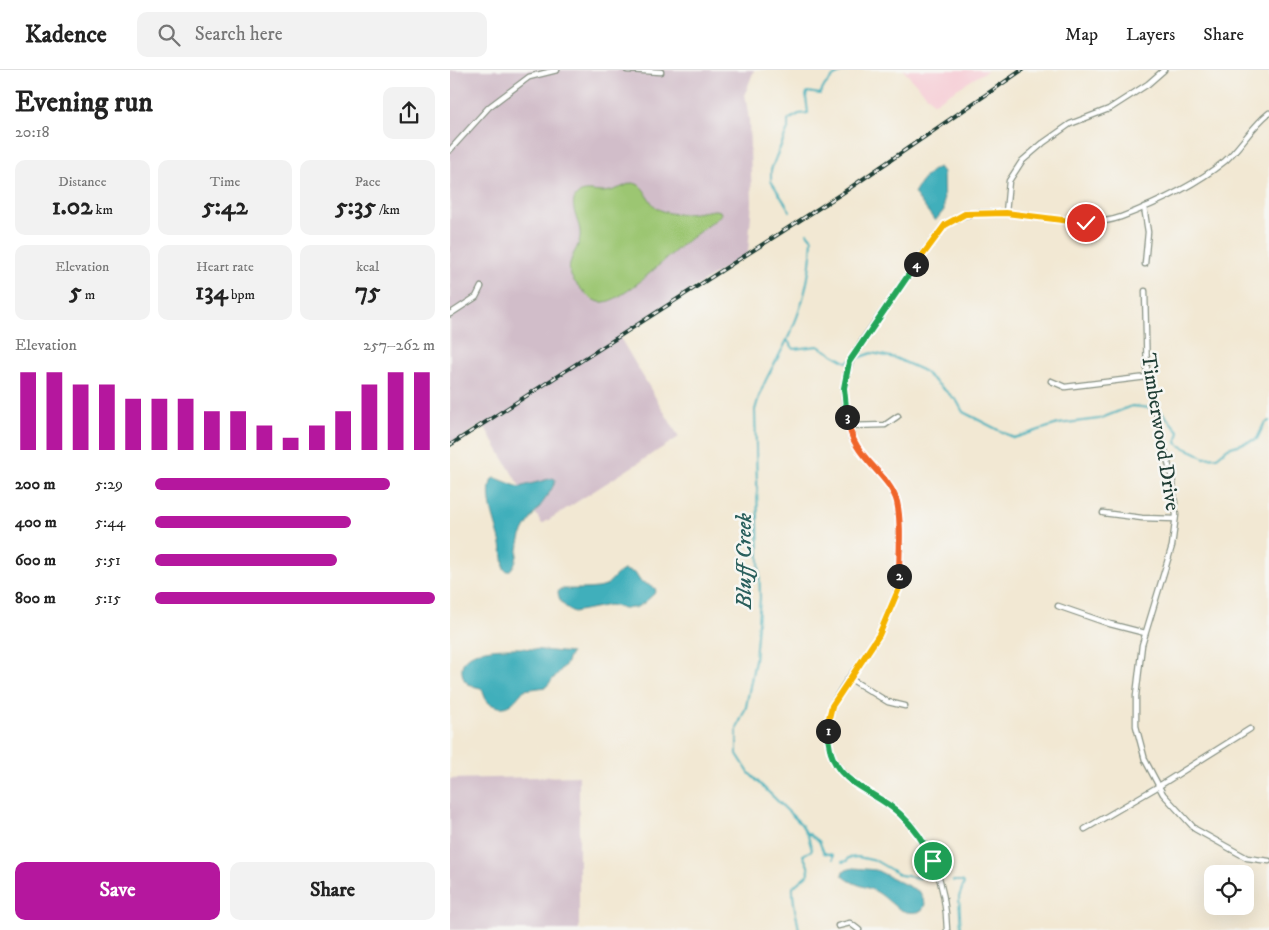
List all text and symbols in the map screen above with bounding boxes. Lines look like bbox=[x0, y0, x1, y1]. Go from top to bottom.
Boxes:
search box bbox=[137, 12, 487, 57]
text: Kadence bbox=[25, 20, 107, 50]
icon: search bbox=[155, 21, 183, 49]
text: Search here bbox=[195, 23, 283, 46]
text: Map bbox=[1065, 24, 1098, 46]
text: Layers bbox=[1126, 24, 1175, 46]
text: Share bbox=[1203, 24, 1244, 46]
text: Evening run bbox=[15, 85, 153, 120]
button: share bbox=[383, 87, 435, 139]
text: 20:18 bbox=[15, 122, 50, 142]
text: Distance bbox=[58, 173, 106, 191]
text: Time bbox=[210, 173, 240, 191]
text: Pace bbox=[355, 173, 381, 191]
text: 1.02 bbox=[52, 191, 93, 222]
text: 5:42 bbox=[202, 191, 248, 222]
text: 5:35 bbox=[335, 191, 376, 222]
text: km bbox=[93, 201, 113, 219]
text: /km bbox=[376, 201, 400, 219]
pin bbox=[1065, 202, 1107, 244]
icon: check bbox=[1072, 209, 1100, 237]
pin: 4 bbox=[904, 252, 928, 276]
text: 4 bbox=[912, 255, 921, 273]
text: Elevation bbox=[55, 258, 109, 276]
text: Heart rate bbox=[196, 258, 254, 276]
text: kcal bbox=[356, 258, 379, 276]
text: 5 bbox=[69, 276, 82, 307]
text: 134 bbox=[195, 276, 228, 307]
text: 75 bbox=[355, 276, 380, 307]
text: m bbox=[82, 286, 95, 304]
text: bpm bbox=[228, 286, 255, 304]
text: Elevation bbox=[15, 335, 77, 355]
text: 257–262 m bbox=[363, 335, 435, 355]
street label: Timberwood Drive bbox=[1135, 352, 1185, 513]
pin: 3 bbox=[834, 404, 860, 430]
text: 3 bbox=[845, 408, 850, 426]
text: 200 m bbox=[15, 474, 56, 494]
text: 5:29 bbox=[95, 474, 123, 494]
text: 400 m bbox=[15, 512, 57, 532]
text: 5:44 bbox=[95, 512, 126, 532]
water label: Bluff Creek bbox=[731, 512, 758, 610]
text: 600 m bbox=[15, 550, 56, 570]
text: 5:51 bbox=[95, 550, 121, 570]
pin: 2 bbox=[886, 564, 912, 588]
text: 2 bbox=[896, 567, 903, 585]
text: 800 m bbox=[15, 588, 56, 608]
text: 5:15 bbox=[95, 588, 121, 608]
pin: 1 bbox=[816, 718, 840, 744]
text: 1 bbox=[826, 722, 831, 740]
pin bbox=[912, 840, 954, 882]
icon: arrive bbox=[919, 847, 947, 875]
button: Save bbox=[15, 862, 220, 920]
button: Share bbox=[230, 862, 435, 920]
map controls bbox=[1204, 865, 1254, 915]
button: locate bbox=[1204, 865, 1254, 915]

